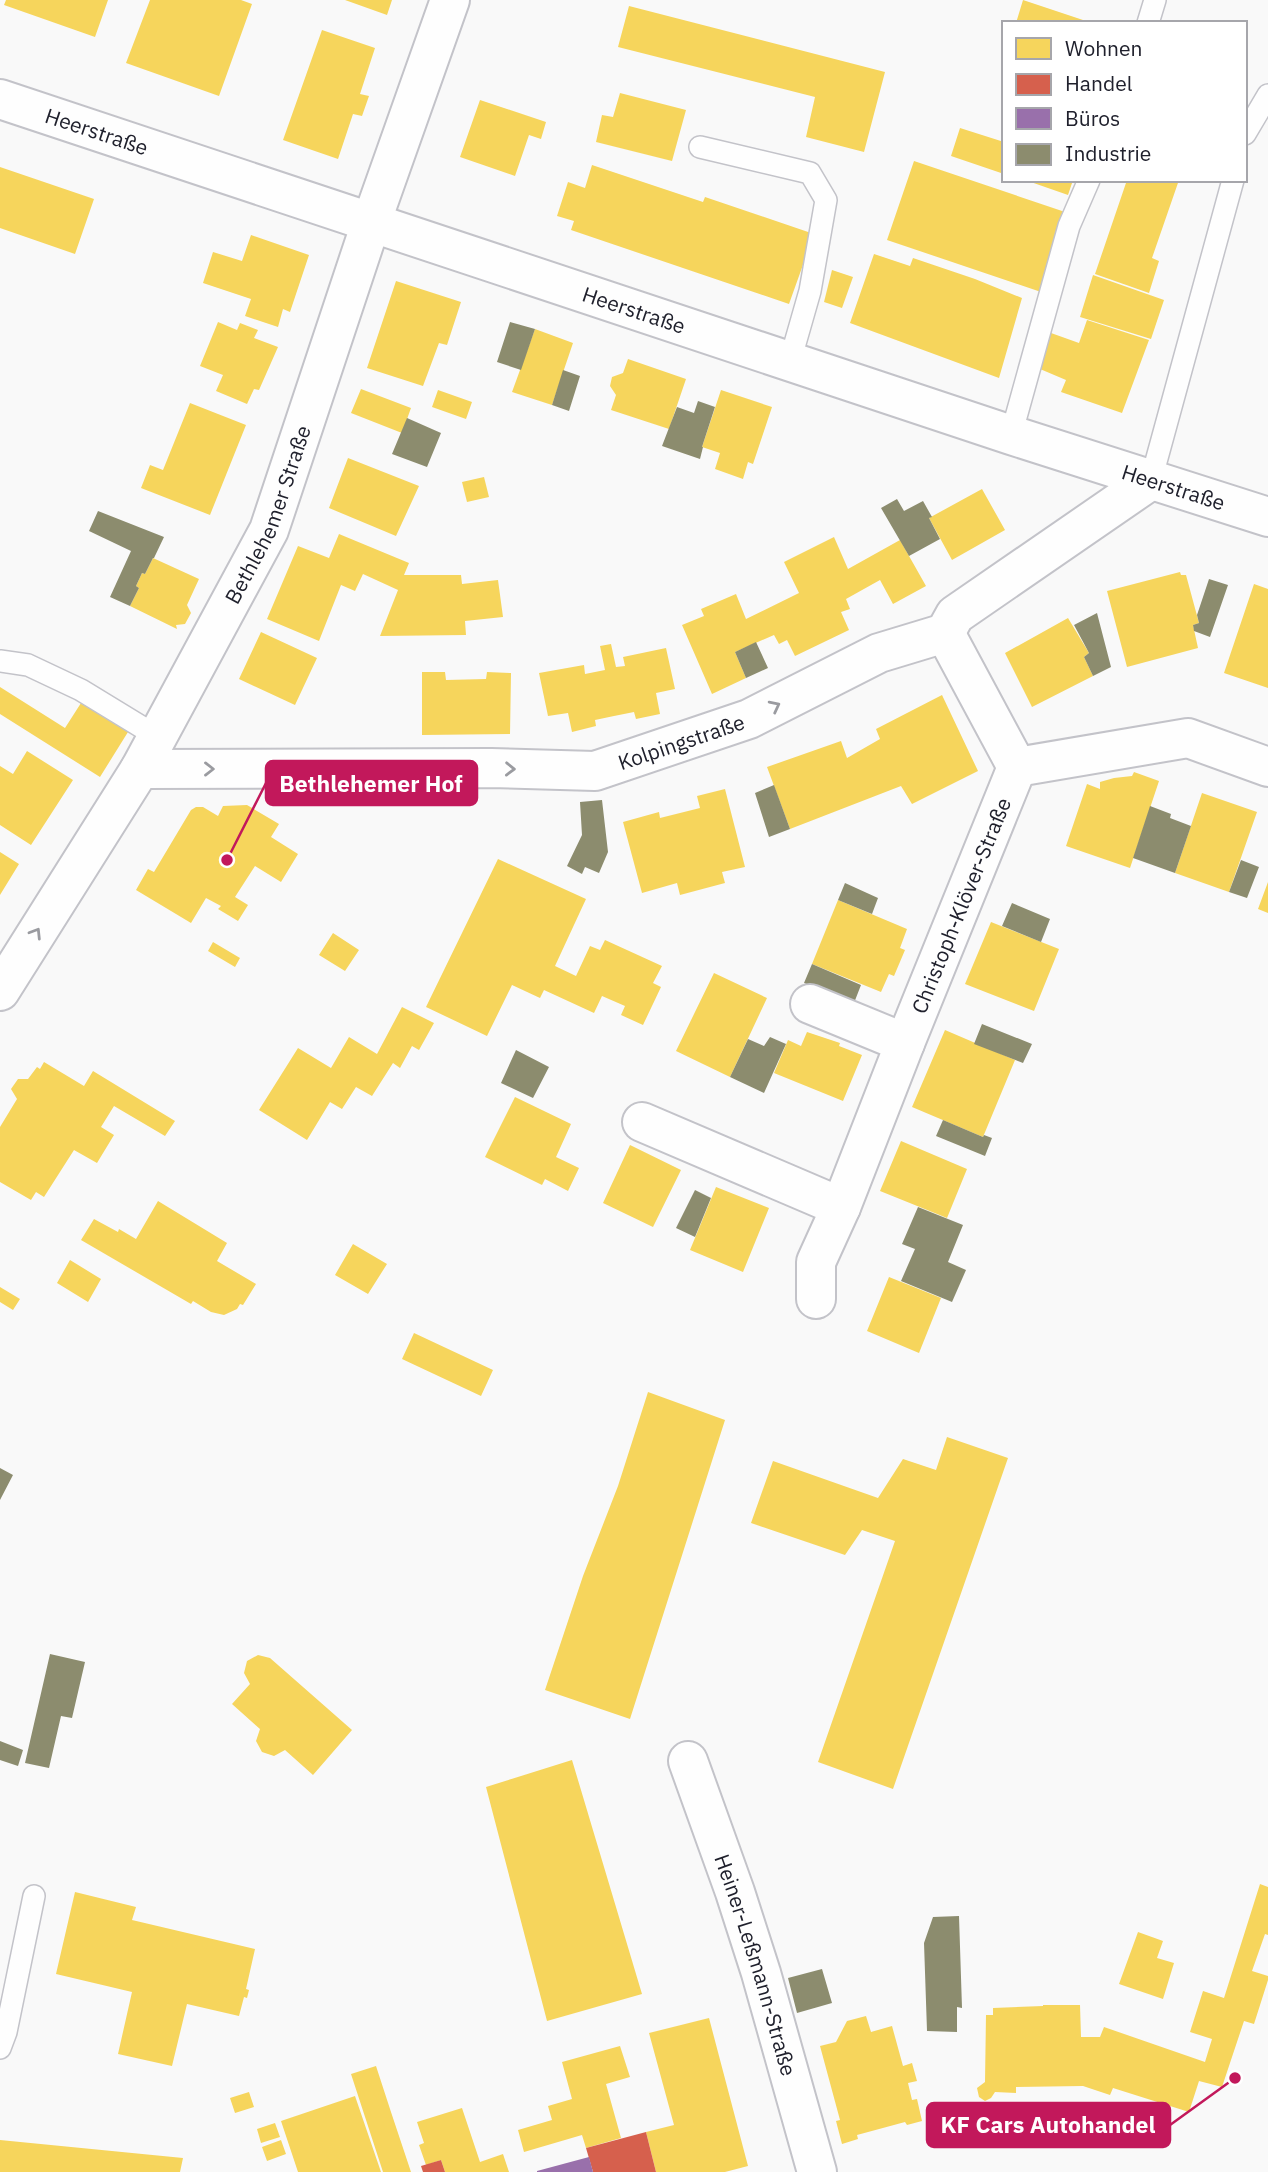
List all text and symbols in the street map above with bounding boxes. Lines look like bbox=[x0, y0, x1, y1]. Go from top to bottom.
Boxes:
legend bbox=[1002, 21, 1247, 182]
text: Wohnen bbox=[1065, 34, 1142, 62]
text: Handel bbox=[1065, 69, 1133, 97]
street label: Heerstraße bbox=[42, 101, 152, 161]
text: Büros bbox=[1065, 104, 1120, 132]
text: Industrie bbox=[1065, 139, 1151, 167]
street label: Heerstraße bbox=[579, 280, 689, 340]
street label: Bethlehemer Straße bbox=[218, 422, 317, 609]
street label: Heerstraße bbox=[1118, 457, 1229, 516]
one-way arrow bbox=[768, 701, 780, 715]
street label: Kolpingstraße bbox=[614, 708, 748, 776]
one-way arrow bbox=[204, 761, 214, 777]
callout: Bethlehemer Hof bbox=[266, 761, 477, 805]
one-way arrow bbox=[504, 761, 515, 776]
text: Bethlehemer Hof bbox=[279, 768, 463, 798]
street label: Christoph-Klöver-Straße bbox=[905, 793, 1017, 1017]
one-way arrow bbox=[28, 928, 41, 941]
street label: Heiner-Leßmann-Straße bbox=[708, 1850, 803, 2079]
callout: KF Cars Autohandel bbox=[927, 2103, 1170, 2147]
text: KF Cars Autohandel bbox=[941, 2109, 1155, 2139]

